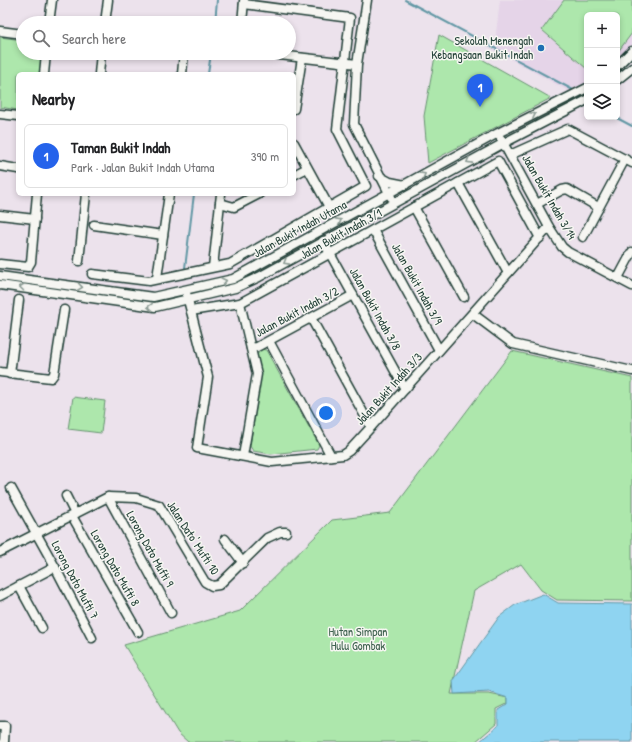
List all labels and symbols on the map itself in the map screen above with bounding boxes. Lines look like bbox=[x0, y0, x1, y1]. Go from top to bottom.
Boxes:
place label: Sekolah Menengah Kebangsaan Bukit Indah bbox=[431, 32, 533, 63]
marker: Sekolah Menengah Kebangsaan Bukit Indah bbox=[536, 43, 546, 53]
pin: 1 bbox=[467, 74, 493, 107]
one-way arrow bbox=[529, 112, 536, 120]
street label: Jalan Bukit Indah 3/14 bbox=[518, 151, 581, 243]
one-way arrow bbox=[466, 157, 474, 164]
one-way arrow bbox=[419, 172, 426, 179]
street label: Jalan Bukit Indah Utama bbox=[250, 196, 350, 261]
street label: Jalan Bukit Indah 3/1 bbox=[297, 204, 385, 263]
one-way arrow bbox=[335, 219, 342, 226]
street label: Jalan Bukit Indah 3/9 bbox=[388, 240, 447, 328]
one-way arrow bbox=[283, 257, 290, 265]
street label: Jalan Bukit Indah 3/8 bbox=[346, 265, 405, 353]
one-way arrow bbox=[220, 277, 227, 286]
one-way arrow bbox=[77, 282, 83, 291]
street label: Jalan Bukit Indah 3/2 bbox=[252, 282, 342, 341]
one-way arrow bbox=[19, 283, 25, 292]
one-way arrow bbox=[147, 302, 154, 311]
street label: Jalan Bukit Indah 3/3 bbox=[352, 349, 426, 429]
your location bbox=[316, 403, 336, 423]
street label: Jalan Dato' Mufti 10 bbox=[163, 498, 224, 578]
street label: Lorong Dato Mufti 9 bbox=[122, 508, 179, 590]
street label: Lorong Dato Mufti 8 bbox=[87, 527, 144, 609]
street label: Lorong Dato Mufti 7 bbox=[48, 538, 103, 622]
park label: Hutan Simpan Hulu Gombak bbox=[328, 623, 388, 654]

